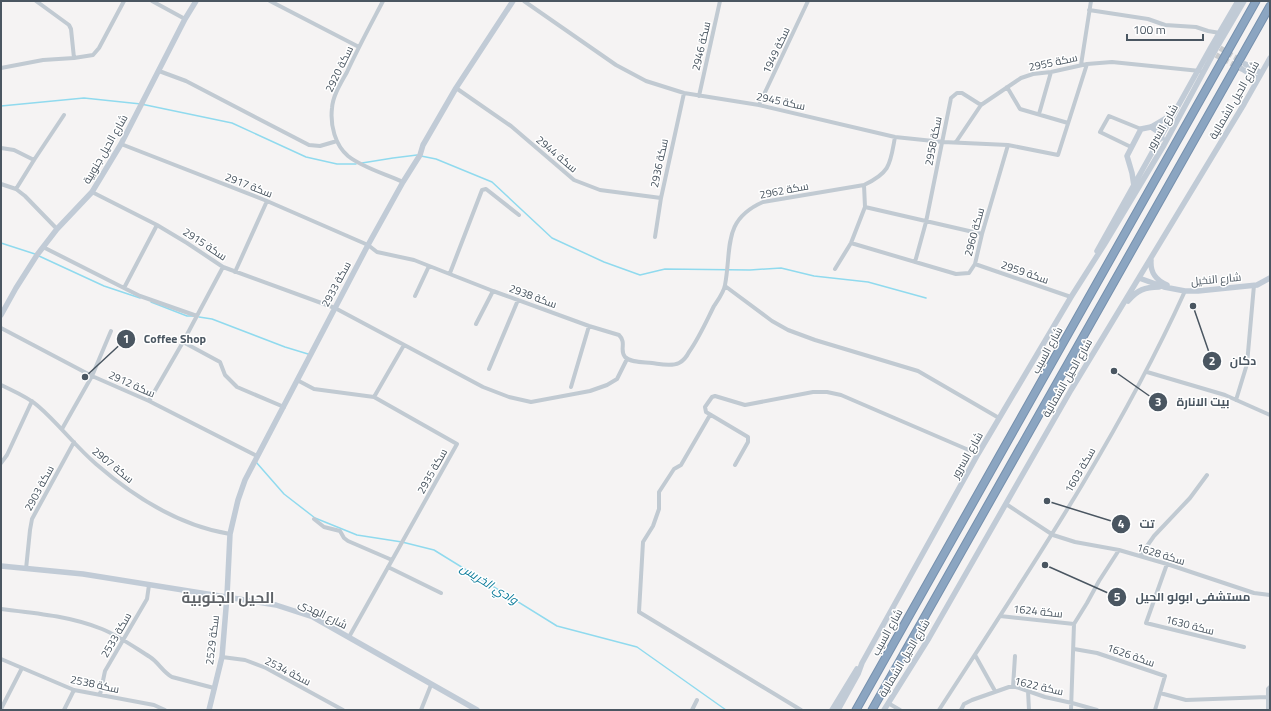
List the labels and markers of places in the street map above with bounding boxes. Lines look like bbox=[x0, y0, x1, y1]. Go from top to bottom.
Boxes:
callout: Coffee Shop bbox=[116, 327, 215, 351]
callout: دكان bbox=[1202, 349, 1264, 373]
callout: بيت الانارة bbox=[1148, 390, 1238, 414]
callout: تت bbox=[1111, 512, 1162, 536]
callout: مستشفى ابولو الحيل bbox=[1107, 585, 1258, 609]

